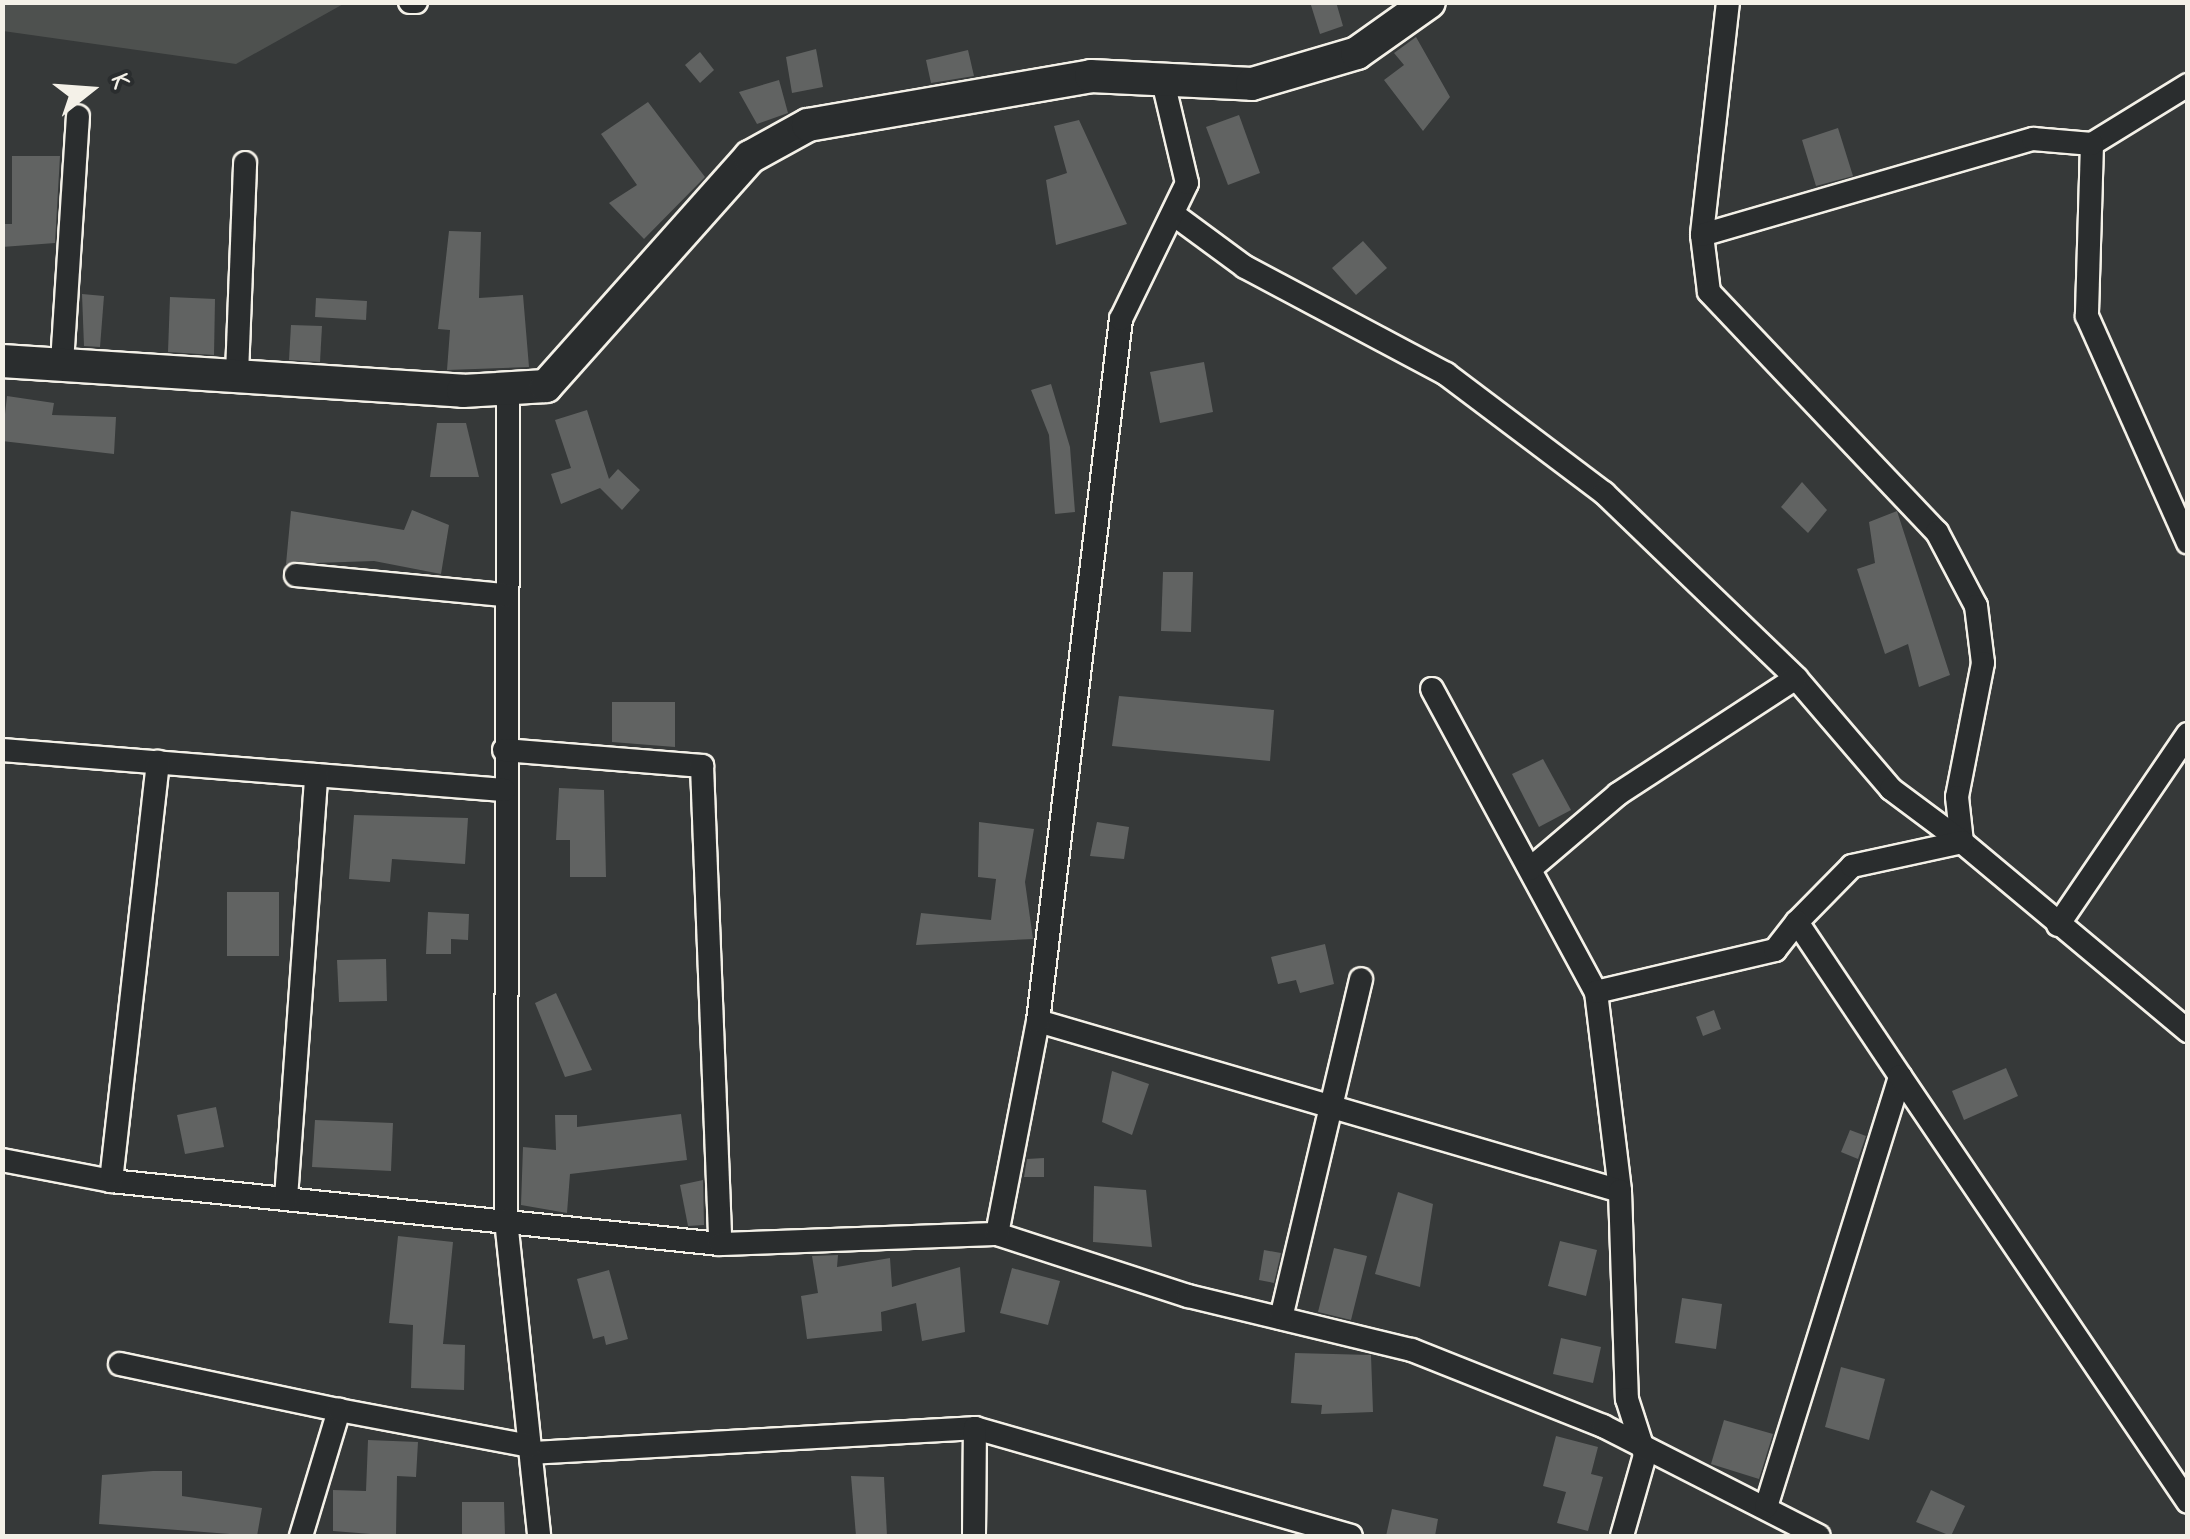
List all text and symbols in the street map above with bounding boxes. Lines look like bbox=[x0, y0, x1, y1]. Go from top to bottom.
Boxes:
north arrow bbox=[40, 40, 140, 140]
text: K bbox=[98, 69, 141, 94]

